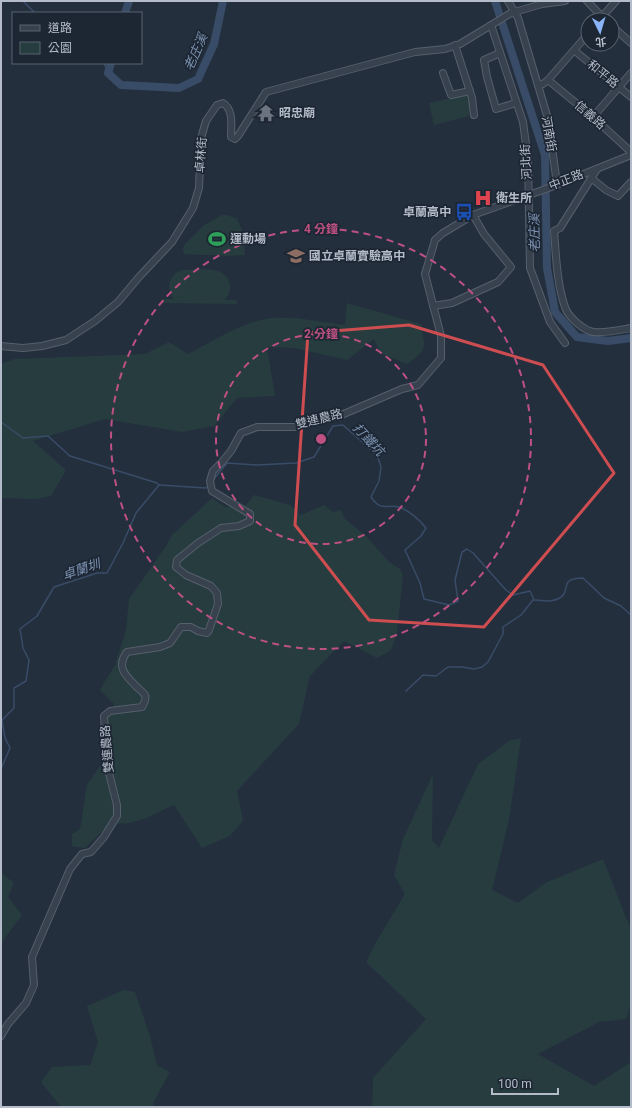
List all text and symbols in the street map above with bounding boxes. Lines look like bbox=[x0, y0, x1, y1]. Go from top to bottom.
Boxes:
legend bbox=[12, 12, 142, 64]
north arrow bbox=[580, 12, 620, 52]
text: 道路 bbox=[48, 21, 72, 35]
water label: 老庄溪 bbox=[181, 30, 211, 73]
text: 北 bbox=[595, 35, 607, 48]
text: 公園 bbox=[48, 41, 72, 55]
street label: 和平路 bbox=[585, 57, 621, 91]
street label: 信義路 bbox=[572, 98, 608, 132]
temple icon: 昭忠廟 bbox=[256, 103, 276, 123]
place label: 昭忠廟 bbox=[279, 106, 315, 120]
street label: 河南街 bbox=[539, 115, 559, 153]
street label: 卓林街 bbox=[193, 137, 209, 173]
street label: 河北街 bbox=[518, 144, 534, 180]
street label: 中正路 bbox=[547, 167, 585, 193]
hospital icon: 衛生所 bbox=[473, 188, 493, 208]
place label: 衛生所 bbox=[496, 191, 532, 205]
bus stop icon: 卓蘭高中 bbox=[454, 202, 474, 222]
place label: 卓蘭高中 bbox=[403, 205, 451, 219]
water label: 老庄溪 bbox=[527, 211, 542, 253]
text: 4 分鐘 bbox=[304, 222, 338, 236]
sports icon: 運動場 bbox=[207, 229, 227, 249]
place label: 運動場 bbox=[230, 232, 266, 246]
school or university icon: 國立卓蘭實驗高中 bbox=[286, 246, 306, 266]
place label: 國立卓蘭實驗高中 bbox=[309, 249, 405, 263]
text: 2 分鐘 bbox=[304, 327, 338, 341]
street label: 雙連農路 bbox=[294, 406, 344, 432]
water label: 打鐵坑 bbox=[350, 420, 389, 460]
centre of rings bbox=[314, 432, 328, 446]
water label: 卓蘭圳 bbox=[60, 555, 104, 583]
street label: 雙連農路 bbox=[98, 724, 116, 774]
scale bar bbox=[492, 1070, 558, 1096]
text: 100 m bbox=[498, 1077, 532, 1091]

